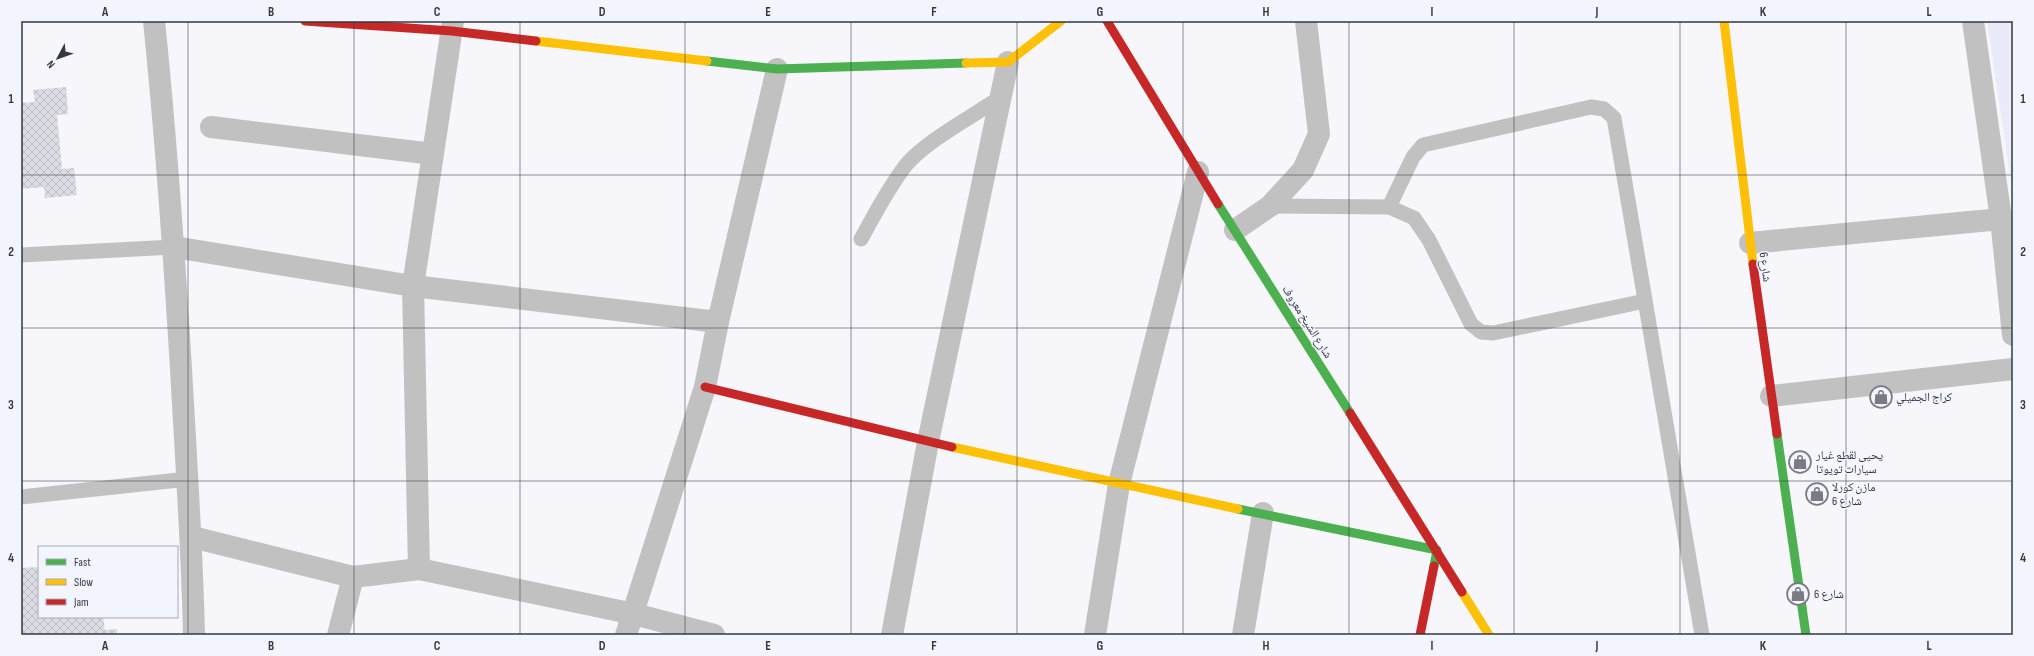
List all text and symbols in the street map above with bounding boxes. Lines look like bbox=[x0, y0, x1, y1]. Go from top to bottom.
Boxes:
text: A bbox=[101, 4, 109, 20]
text: B bbox=[268, 4, 274, 20]
text: C bbox=[434, 4, 441, 20]
text: D bbox=[599, 4, 606, 20]
text: E bbox=[765, 4, 771, 20]
text: F bbox=[931, 4, 937, 20]
text: G bbox=[1097, 4, 1104, 20]
text: H bbox=[1263, 4, 1270, 20]
text: I bbox=[1431, 4, 1434, 20]
text: J bbox=[1595, 4, 1599, 20]
text: K bbox=[1760, 4, 1767, 20]
text: L bbox=[1926, 4, 1932, 20]
north arrow bbox=[38, 38, 78, 78]
text: N bbox=[44, 58, 58, 71]
text: 1 bbox=[8, 91, 14, 107]
text: 1 bbox=[2020, 91, 2026, 107]
text: 2 bbox=[8, 244, 14, 260]
text: 2 bbox=[2020, 244, 2026, 260]
street label: شارع 6 bbox=[1755, 251, 1775, 283]
street label: شارع الشيخ معروف bbox=[1279, 283, 1336, 361]
shop icon: كراج الجميلي bbox=[1868, 384, 1894, 410]
place label: كراج الجميلي bbox=[1896, 390, 1952, 407]
text: 3 bbox=[8, 397, 14, 413]
text: 3 bbox=[2020, 397, 2026, 413]
place label: يحيى لقطع غيار سيارات تويوتا bbox=[1815, 448, 1883, 477]
shop icon: يحيى لقطع غيار سيارات تويوتا bbox=[1787, 449, 1813, 475]
place label: مازن كورلا شارع 6 bbox=[1832, 480, 1876, 509]
shop icon: مازن كورلا شارع 6 bbox=[1804, 481, 1830, 507]
legend bbox=[38, 546, 178, 618]
text: 4 bbox=[8, 550, 14, 566]
text: 4 bbox=[2020, 550, 2026, 566]
text: Fast bbox=[74, 555, 91, 570]
text: Slow bbox=[74, 575, 93, 590]
shop icon: شارع 6 bbox=[1785, 581, 1811, 607]
place label: شارع 6 bbox=[1814, 587, 1844, 602]
text: Jam bbox=[73, 595, 89, 610]
text: A bbox=[101, 638, 109, 654]
text: B bbox=[268, 638, 274, 654]
text: C bbox=[434, 638, 441, 654]
text: D bbox=[599, 638, 606, 654]
text: E bbox=[765, 638, 771, 654]
text: F bbox=[931, 638, 937, 654]
text: G bbox=[1097, 638, 1104, 654]
text: H bbox=[1263, 638, 1270, 654]
text: I bbox=[1431, 638, 1434, 654]
text: J bbox=[1595, 638, 1599, 654]
text: K bbox=[1760, 638, 1767, 654]
text: L bbox=[1926, 638, 1932, 654]

